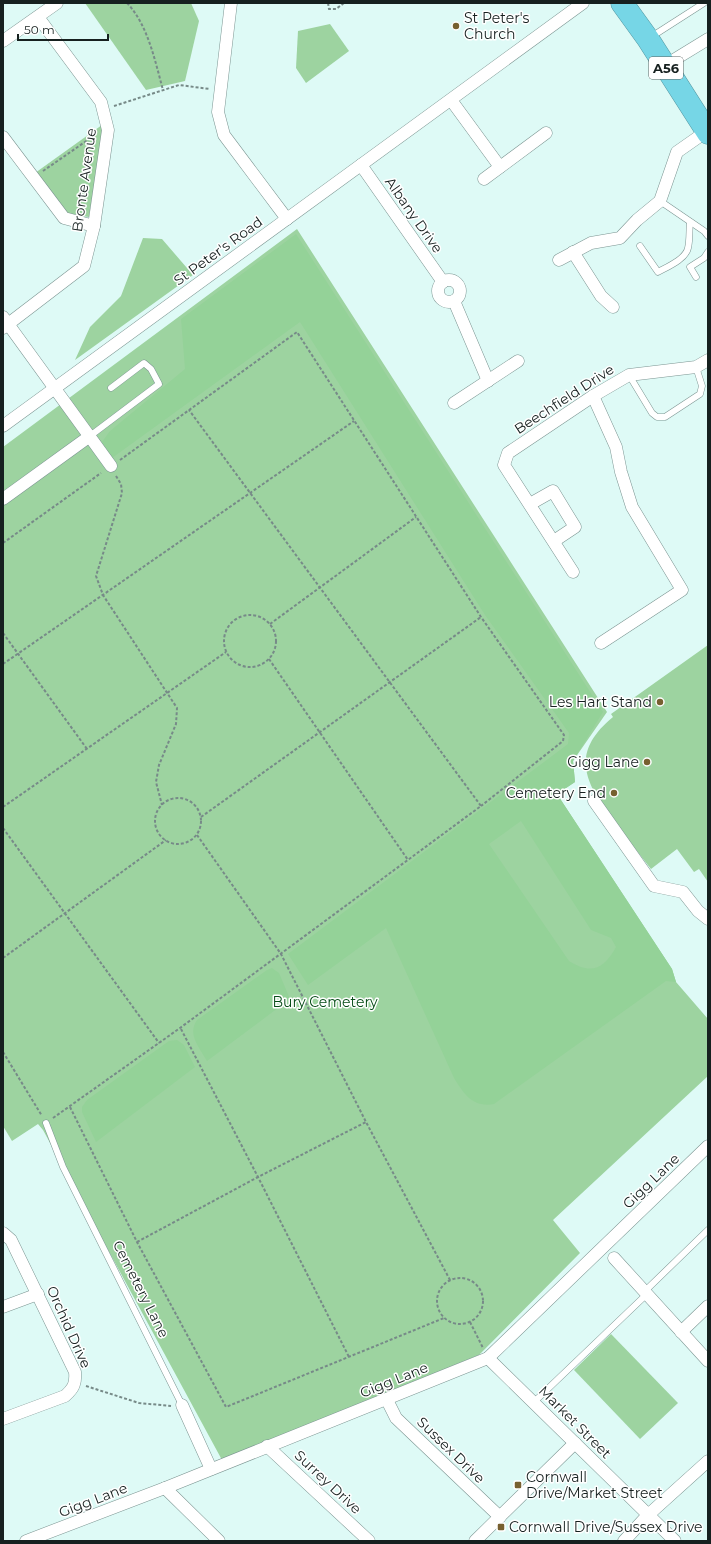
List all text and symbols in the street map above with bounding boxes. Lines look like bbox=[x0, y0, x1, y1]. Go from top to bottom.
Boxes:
place label: St Peter's Church bbox=[464, 9, 530, 43]
scale bar bbox=[18, 16, 108, 42]
marker: St Peter's Church bbox=[451, 21, 461, 31]
text: 50 m bbox=[24, 22, 55, 37]
road number: A56 bbox=[649, 57, 683, 79]
street label: Bronte Avenue bbox=[68, 127, 100, 233]
street label: Albany Drive bbox=[381, 174, 447, 256]
street label: St Peter's Road bbox=[170, 213, 266, 289]
street label: Beechfield Drive bbox=[511, 360, 617, 438]
place label: Les Hart Stand bbox=[549, 693, 652, 711]
marker: Les Hart Stand bbox=[655, 697, 665, 707]
place label: Gigg Lane bbox=[567, 753, 639, 771]
marker: Gigg Lane bbox=[642, 757, 652, 767]
place label: Cemetery End bbox=[506, 784, 606, 802]
marker: Cemetery End bbox=[609, 788, 619, 798]
park label: Bury Cemetery bbox=[272, 993, 378, 1011]
street label: Gigg Lane bbox=[619, 1150, 683, 1212]
street label: Cemetery Lane bbox=[109, 1237, 173, 1341]
street label: Orchid Drive bbox=[43, 1283, 95, 1371]
street label: Gigg Lane bbox=[357, 1358, 431, 1402]
street label: Market Street bbox=[535, 1382, 615, 1462]
street label: Sussex Drive bbox=[413, 1413, 489, 1487]
street label: Surrey Drive bbox=[291, 1446, 365, 1518]
place label: Cornwall Drive/Market Street bbox=[526, 1468, 663, 1502]
street label: Gigg Lane bbox=[56, 1479, 130, 1521]
marker: Cornwall Drive/Market Street bbox=[513, 1480, 523, 1490]
place label: Cornwall Drive/Sussex Drive bbox=[509, 1518, 703, 1536]
marker: Cornwall Drive/Sussex Drive bbox=[496, 1522, 506, 1532]

